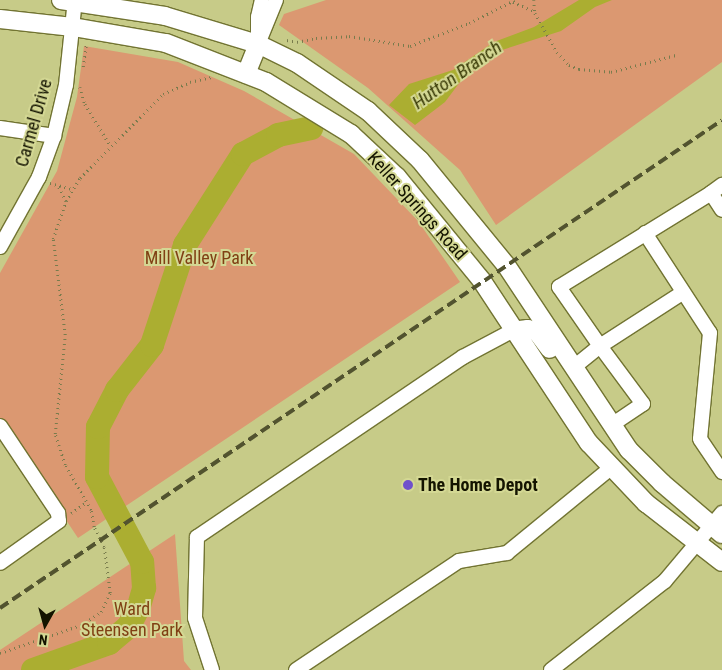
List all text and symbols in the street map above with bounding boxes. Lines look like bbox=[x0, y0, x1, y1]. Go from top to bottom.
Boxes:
water label: Hutton Branch bbox=[408, 36, 506, 114]
street label: Carmel Drive bbox=[11, 77, 57, 169]
street label: Keller Springs Road bbox=[363, 147, 471, 265]
park label: Mill Valley Park bbox=[145, 247, 253, 269]
place label: The Home Depot bbox=[418, 474, 538, 496]
marker: The Home Depot bbox=[402, 479, 414, 491]
park label: Ward Steensen Park bbox=[81, 599, 183, 642]
north arrow bbox=[20, 600, 70, 650]
text: N bbox=[38, 631, 48, 648]

